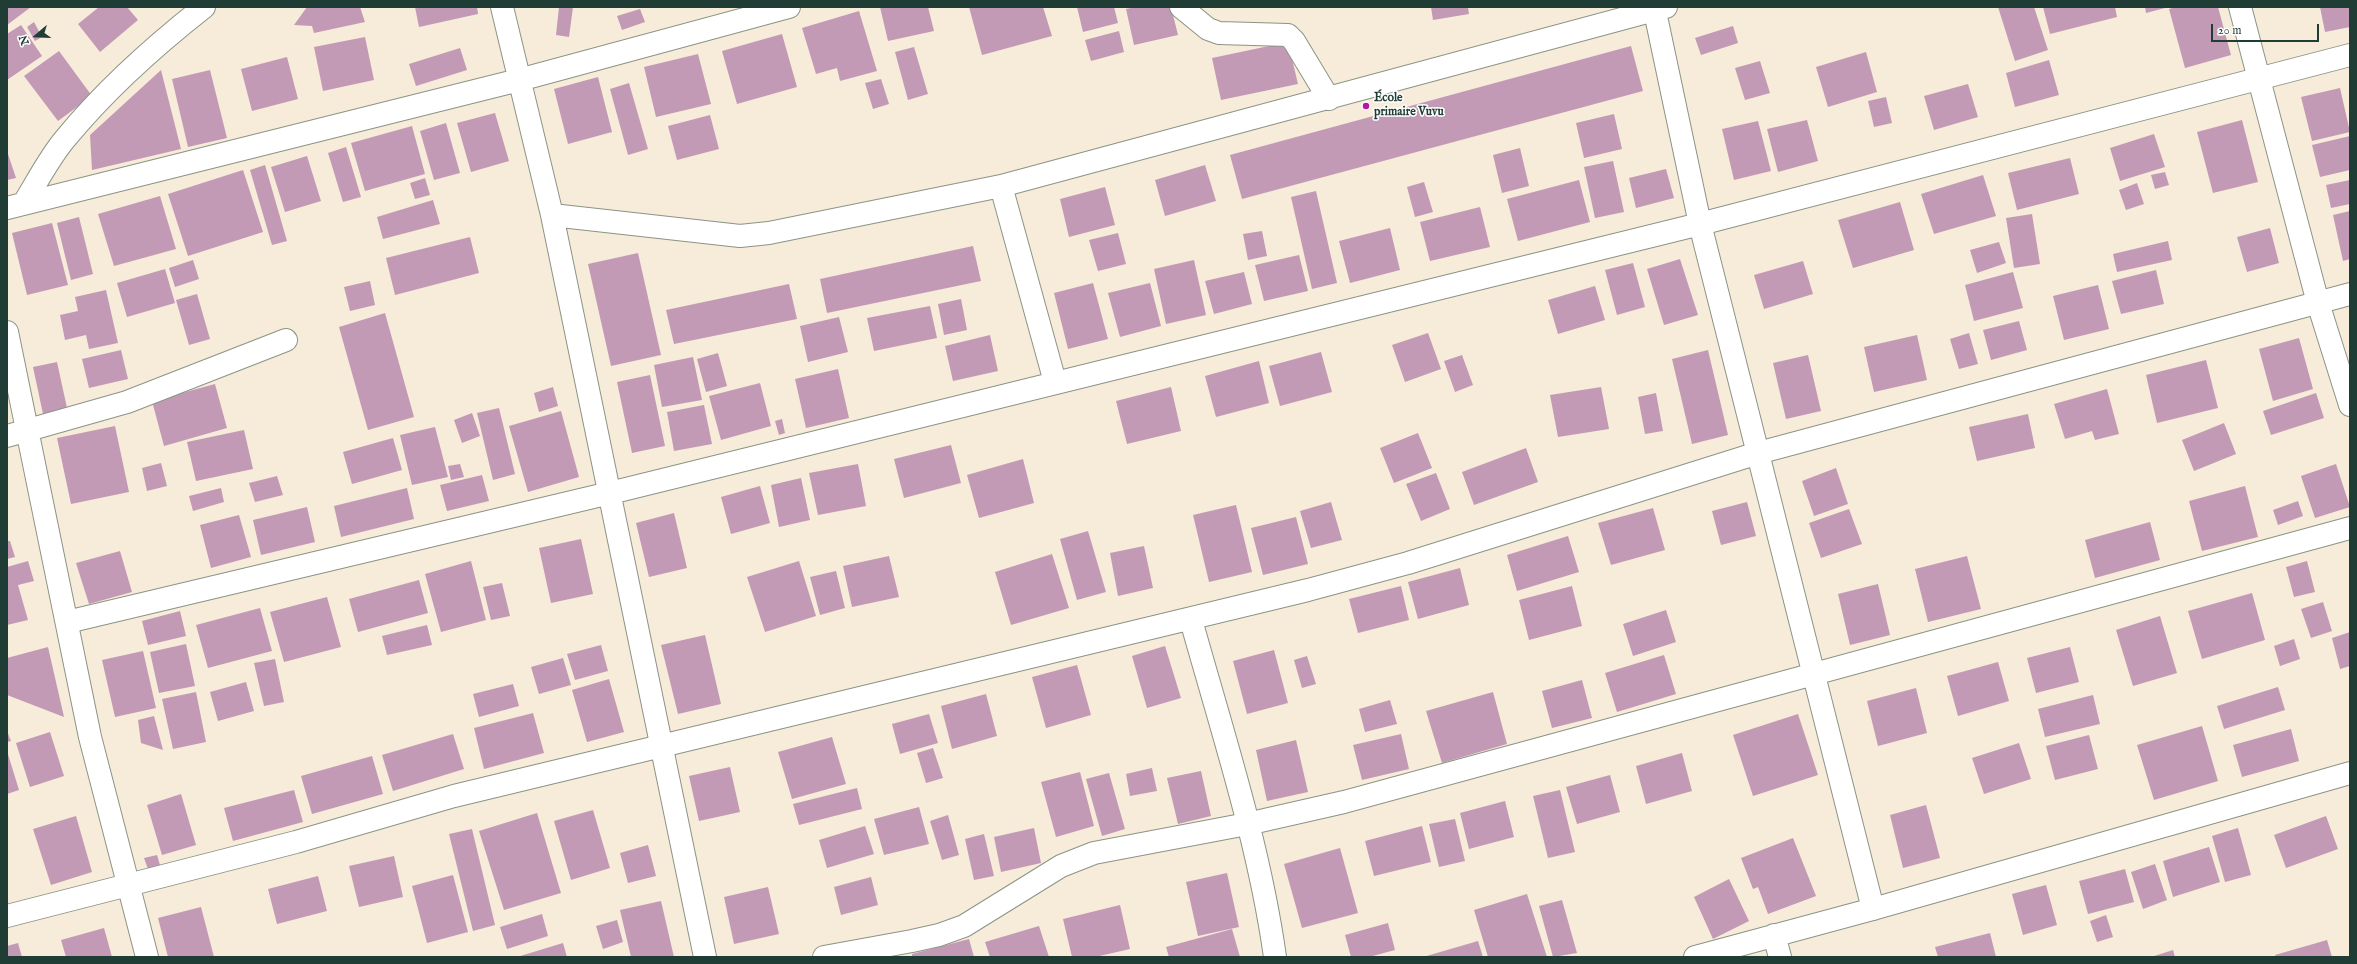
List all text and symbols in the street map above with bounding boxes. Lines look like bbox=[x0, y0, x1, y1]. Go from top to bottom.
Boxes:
north arrow bbox=[16, 16, 56, 56]
scale bar bbox=[2213, 16, 2321, 42]
text: 20 m bbox=[2218, 23, 2241, 38]
text: N bbox=[16, 33, 33, 47]
place label: École primaire Vuvu bbox=[1374, 92, 1444, 120]
marker: École primaire Vuvu bbox=[1361, 101, 1371, 111]

